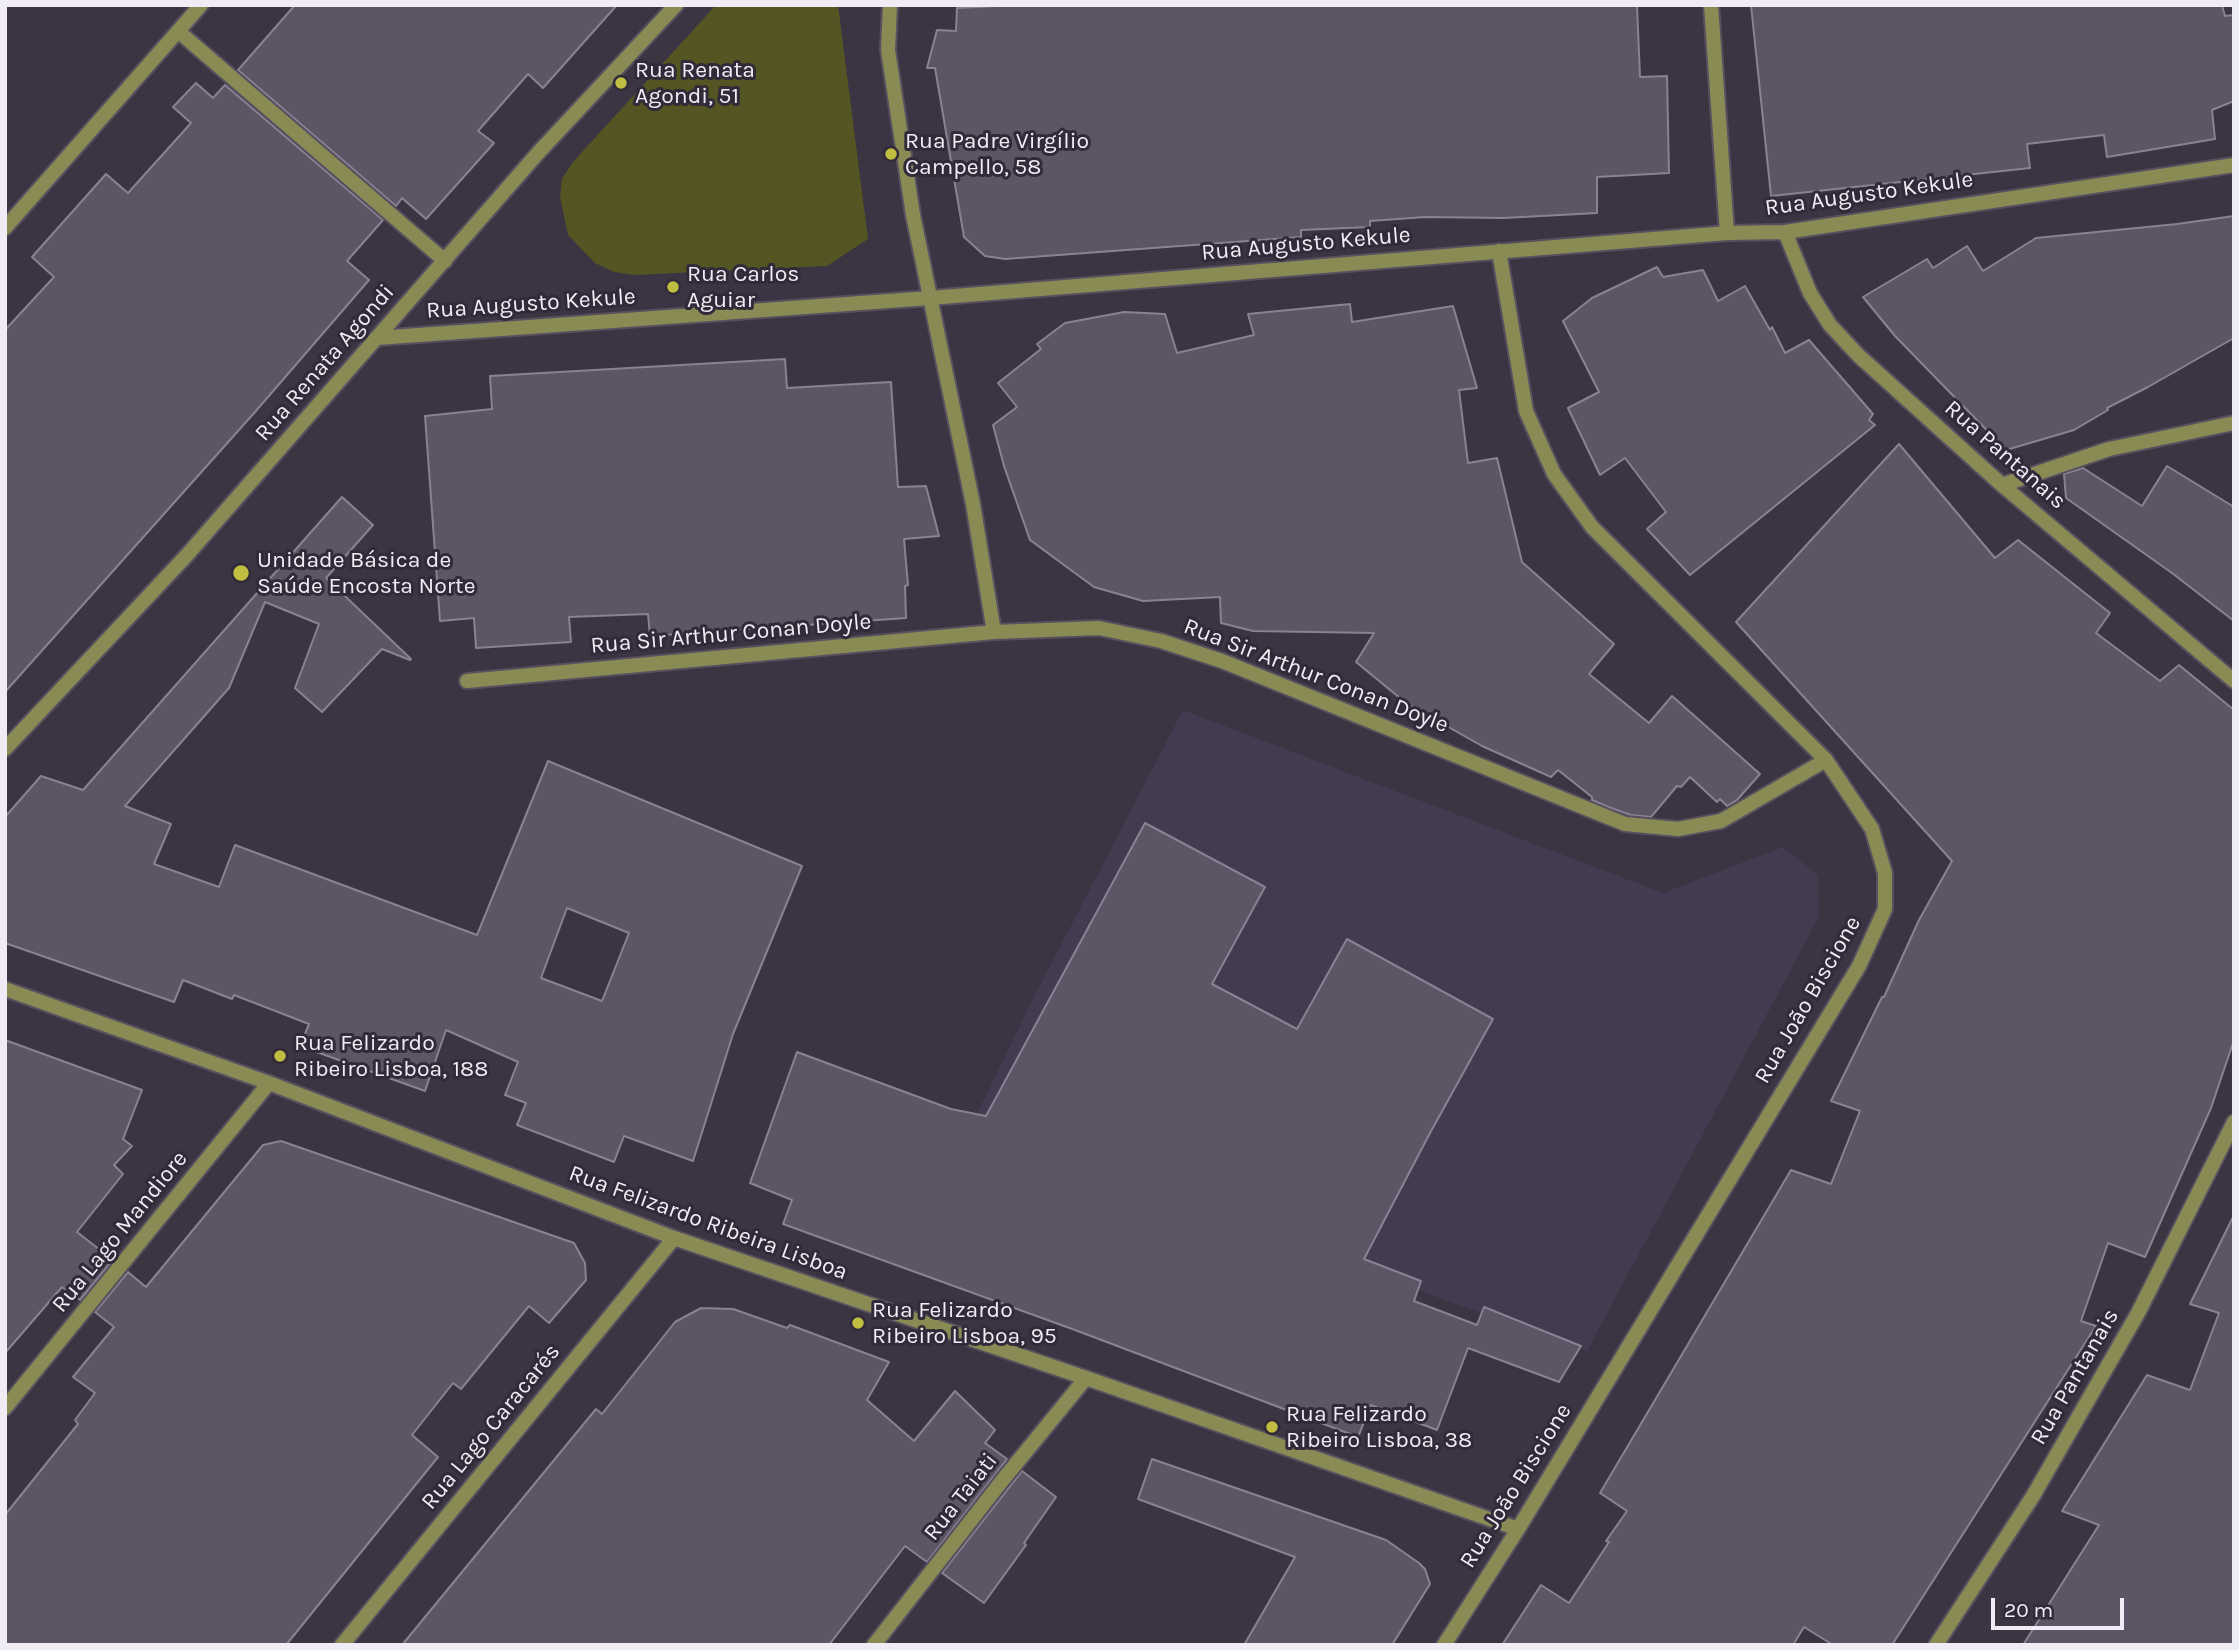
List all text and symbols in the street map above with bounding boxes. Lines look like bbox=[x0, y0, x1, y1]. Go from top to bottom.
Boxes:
place label: Rua Renata Agondi, 51 bbox=[635, 56, 755, 110]
marker: Rua Renata Agondi, 51 bbox=[613, 75, 629, 91]
place label: Rua Padre Virgílio Campello, 58 bbox=[905, 127, 1089, 181]
marker: Rua Padre Virgílio Campello, 58 bbox=[883, 146, 899, 162]
street label: Rua Augusto Kekule bbox=[1763, 166, 1975, 222]
street label: Rua Augusto Kekule bbox=[1200, 221, 1412, 267]
place label: Rua Carlos Aguiar bbox=[687, 260, 799, 314]
street label: Rua Renata Agondi bbox=[249, 279, 401, 447]
marker: Rua Carlos Aguiar bbox=[665, 279, 681, 295]
street label: Rua Augusto Kekule bbox=[425, 283, 637, 325]
street label: Rua Pantanais bbox=[1939, 395, 2071, 515]
place label: Unidade Básica de Saúde Encosta Norte bbox=[257, 546, 476, 600]
marker: Unidade Básica de Saúde Encosta Norte bbox=[231, 563, 251, 583]
street label: Rua Sir Arthur Conan Doyle bbox=[589, 608, 873, 660]
street label: Rua Sir Arthur Conan Doyle bbox=[1180, 613, 1452, 739]
street label: Rua João Biscione bbox=[1749, 911, 1867, 1089]
place label: Rua Felizardo Ribeiro Lisboa, 188 bbox=[294, 1029, 488, 1083]
marker: Rua Felizardo Ribeiro Lisboa, 188 bbox=[272, 1048, 288, 1064]
street label: Rua Lago Mandiore bbox=[46, 1146, 194, 1318]
street label: Rua Felizardo Ribeira Lisboa bbox=[565, 1160, 851, 1286]
place label: Rua Felizardo Ribeiro Lisboa, 95 bbox=[872, 1296, 1057, 1350]
street label: Rua Pantanais bbox=[2025, 1304, 2125, 1450]
marker: Rua Felizardo Ribeiro Lisboa, 95 bbox=[850, 1315, 866, 1331]
street label: Rua Lago Caracarés bbox=[416, 1339, 566, 1515]
street label: Rua João Biscione bbox=[1454, 1399, 1578, 1573]
place label: Rua Felizardo Ribeiro Lisboa, 38 bbox=[1286, 1400, 1472, 1454]
marker: Rua Felizardo Ribeiro Lisboa, 38 bbox=[1264, 1419, 1280, 1435]
street label: Rua Taiati bbox=[918, 1448, 1004, 1546]
scale bar bbox=[1994, 1584, 2127, 1628]
text: 20 m bbox=[2004, 1598, 2053, 1622]

